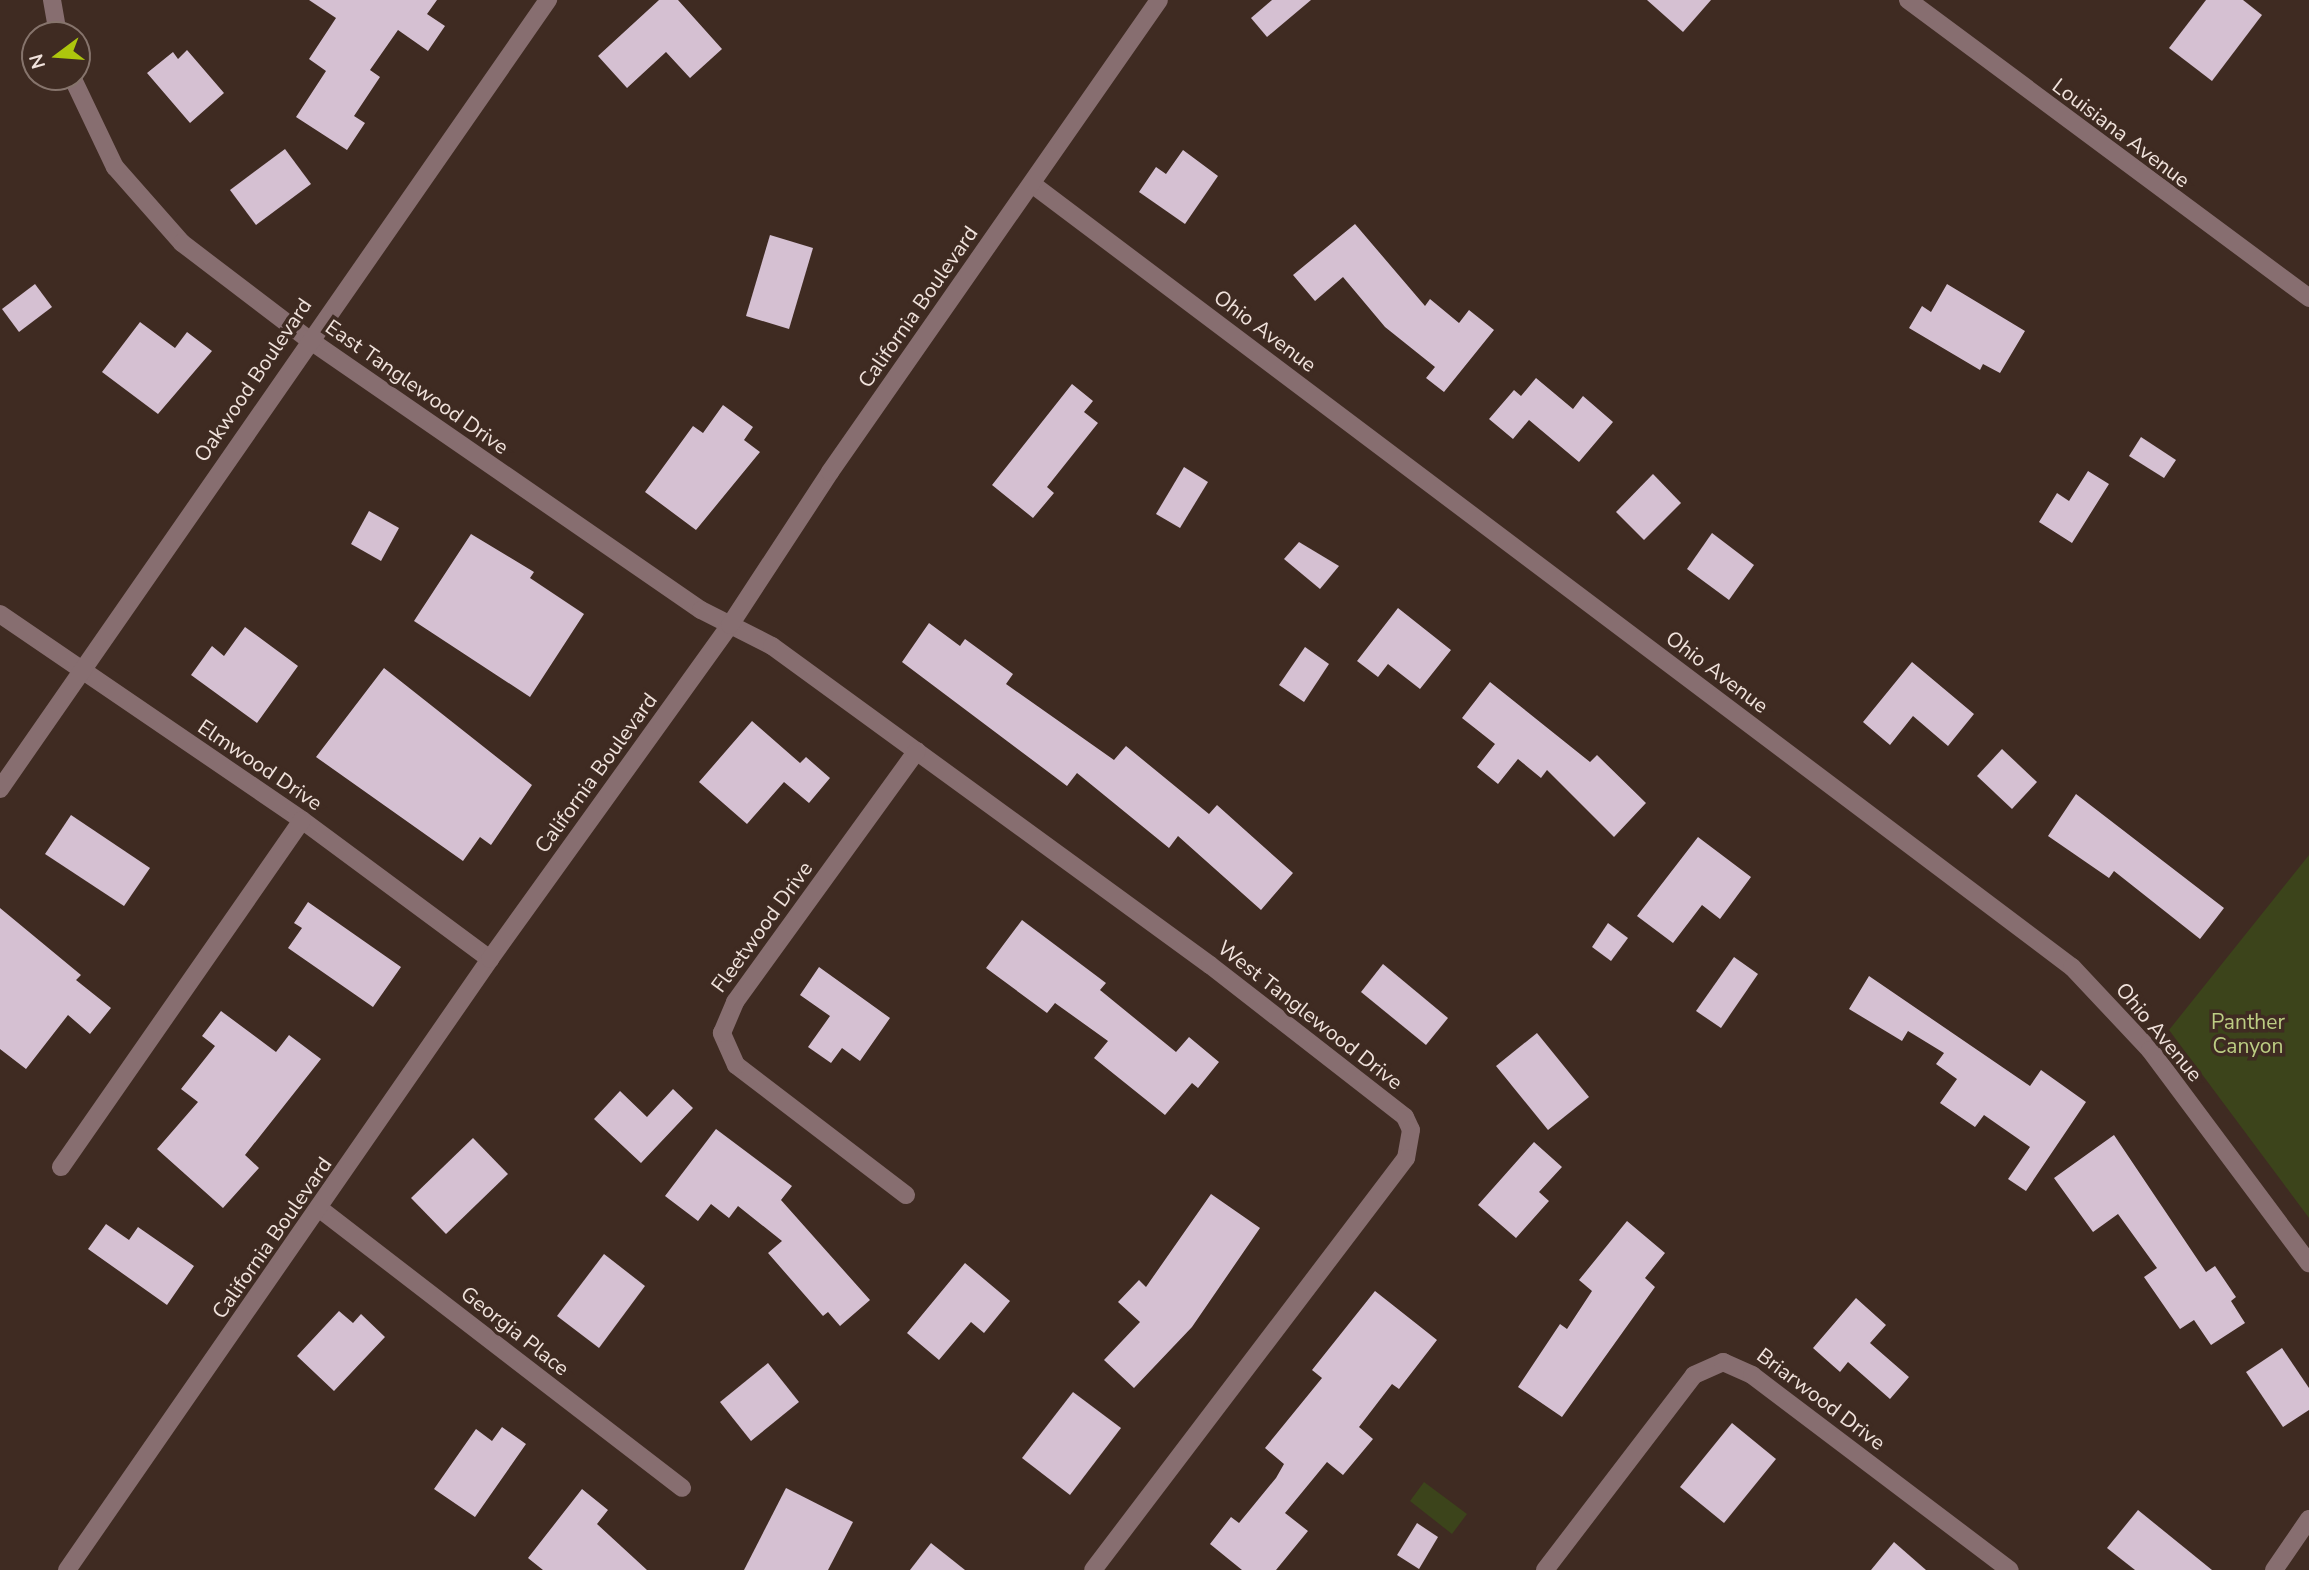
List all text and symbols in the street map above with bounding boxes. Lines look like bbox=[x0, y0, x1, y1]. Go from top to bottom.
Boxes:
north arrow bbox=[21, 21, 91, 91]
text: N bbox=[23, 51, 52, 72]
street label: Louisiana Avenue bbox=[2047, 73, 2195, 193]
street label: California Boulevard bbox=[853, 221, 983, 393]
street label: Ohio Avenue bbox=[1209, 284, 1321, 378]
street label: Oakwood Boulevard bbox=[189, 293, 317, 467]
street label: East Tanglewood Drive bbox=[321, 314, 513, 460]
street label: Ohio Avenue bbox=[1661, 625, 1773, 719]
street label: California Boulevard bbox=[530, 688, 662, 858]
street label: Elmwood Drive bbox=[193, 714, 327, 816]
street label: Fleetwood Drive bbox=[706, 857, 818, 997]
street label: West Tanglewood Drive bbox=[1213, 935, 1407, 1095]
street label: Ohio Avenue bbox=[2110, 977, 2208, 1087]
park label: Panther Canyon bbox=[2211, 1009, 2285, 1059]
street label: California Boulevard bbox=[207, 1152, 337, 1324]
street label: Georgia Place bbox=[456, 1281, 574, 1381]
street label: Briarwood Drive bbox=[1752, 1343, 1890, 1455]

